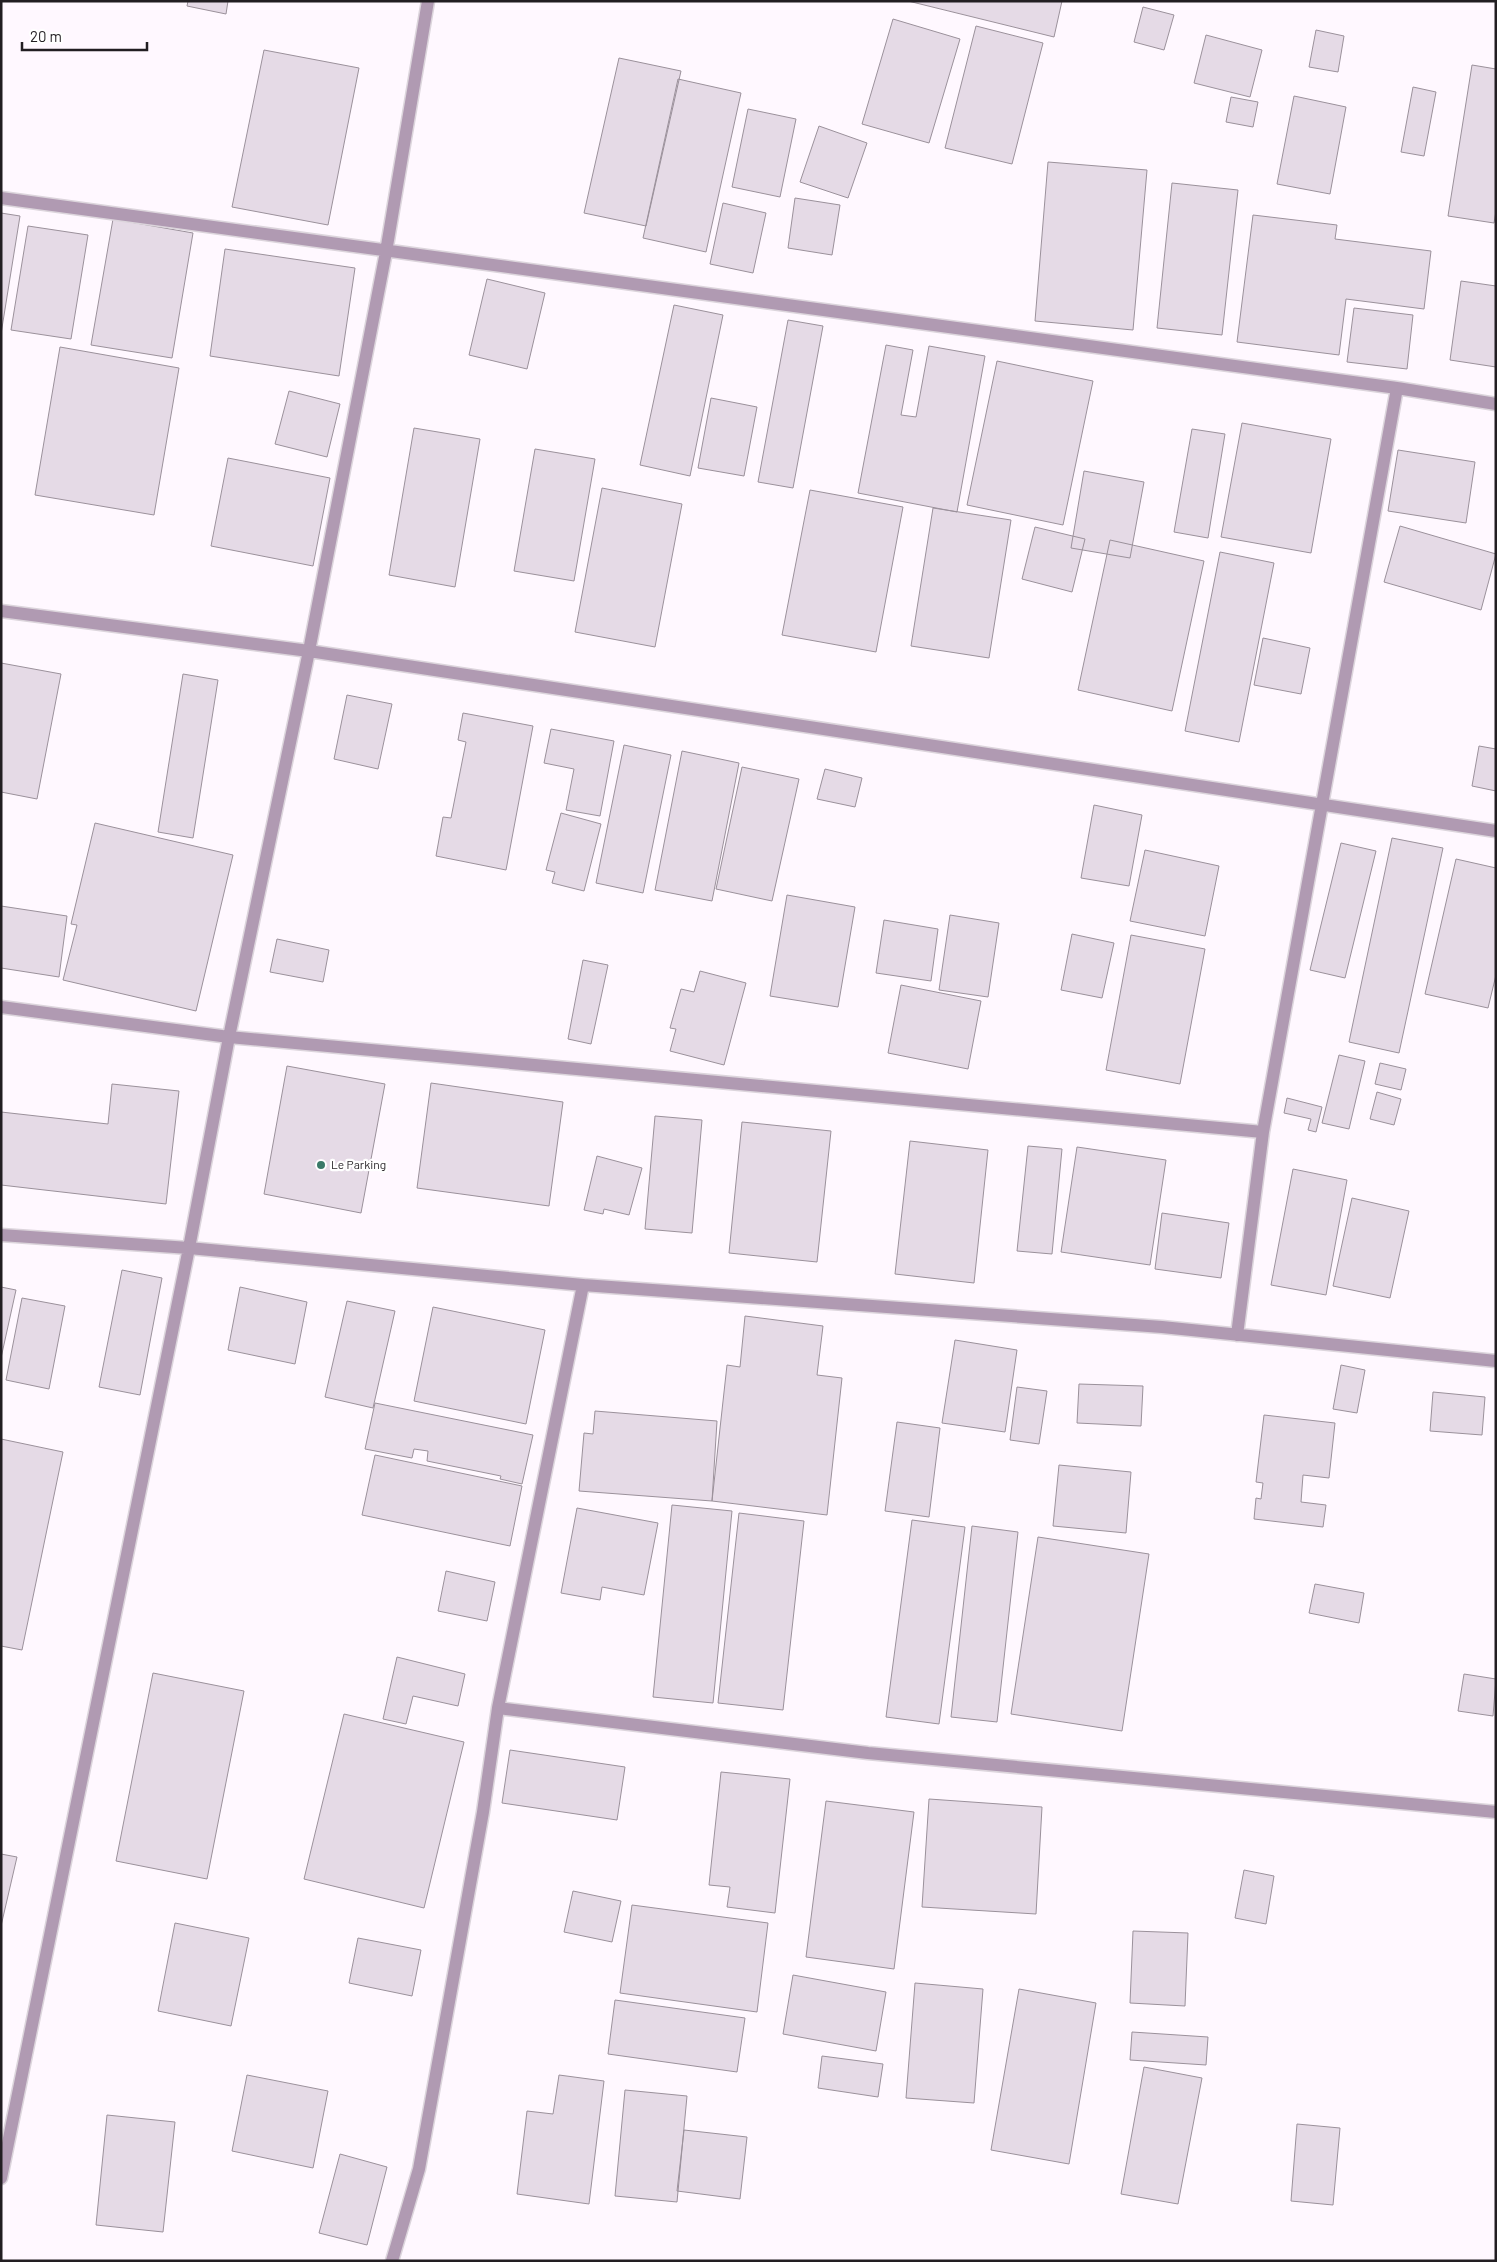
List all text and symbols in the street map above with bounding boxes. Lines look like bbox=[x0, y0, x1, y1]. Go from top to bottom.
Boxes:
scale bar bbox=[22, 20, 148, 52]
text: 20 m bbox=[30, 27, 62, 45]
place label: Le Parking bbox=[331, 1157, 386, 1171]
marker: Le Parking bbox=[315, 1159, 327, 1171]

